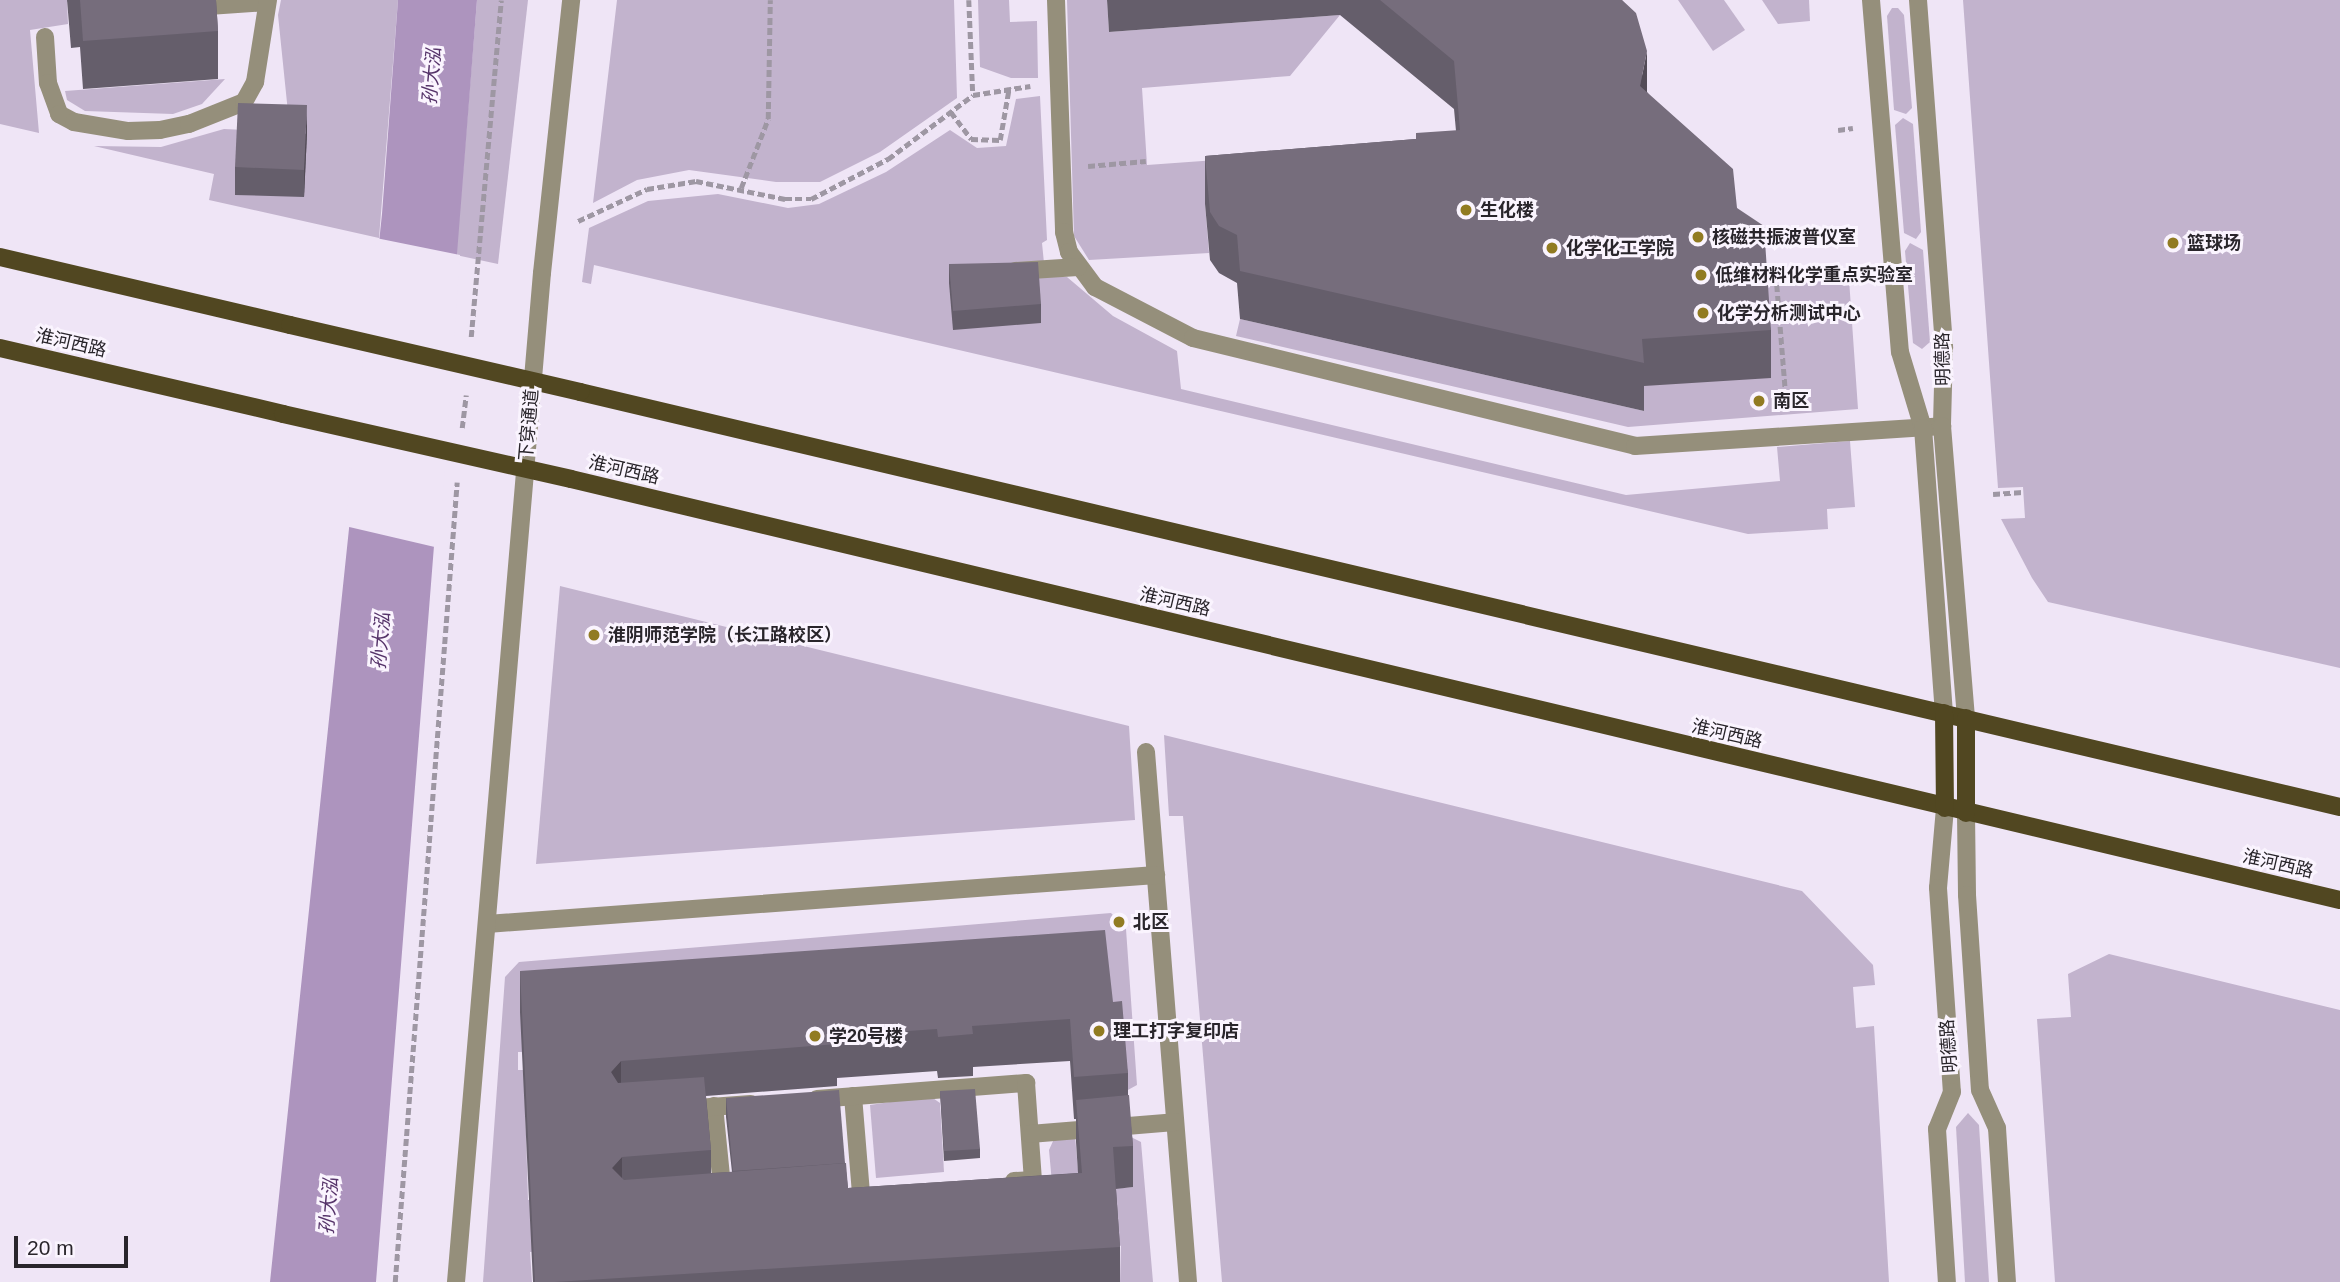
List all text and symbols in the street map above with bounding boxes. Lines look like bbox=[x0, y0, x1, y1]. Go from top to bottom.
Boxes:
water label: 孙大泓 bbox=[418, 47, 446, 105]
place label: 生化楼 bbox=[1480, 199, 1534, 221]
marker: 生化楼 bbox=[1458, 202, 1474, 218]
place label: 核磁共振波普仪室 bbox=[1712, 226, 1856, 248]
marker: 核磁共振波普仪室 bbox=[1690, 229, 1706, 245]
place label: 篮球场 bbox=[2187, 232, 2241, 254]
marker: 篮球场 bbox=[2165, 235, 2181, 251]
place label: 化学化工学院 bbox=[1566, 237, 1674, 259]
marker: 化学化工学院 bbox=[1544, 240, 1560, 256]
place label: 低维材料化学重点实验室 bbox=[1715, 264, 1913, 286]
marker: 低维材料化学重点实验室 bbox=[1693, 267, 1709, 283]
place label: 化学分析测试中心 bbox=[1717, 302, 1861, 324]
marker: 化学分析测试中心 bbox=[1695, 305, 1711, 321]
street label: 淮河西路 bbox=[33, 324, 109, 362]
street label: 明德路 bbox=[1932, 332, 1954, 386]
street label: 下穿通道 bbox=[515, 388, 543, 462]
place label: 南区 bbox=[1773, 390, 1809, 412]
marker: 南区 bbox=[1751, 393, 1767, 409]
street label: 淮河西路 bbox=[586, 451, 662, 489]
street label: 淮河西路 bbox=[1137, 583, 1213, 621]
water label: 孙大泓 bbox=[367, 612, 395, 670]
place label: 淮阴师范学院（长江路校区） bbox=[608, 624, 842, 646]
marker: 淮阴师范学院（长江路校区） bbox=[586, 627, 602, 643]
street label: 淮河西路 bbox=[1689, 715, 1765, 753]
street label: 淮河西路 bbox=[2240, 845, 2316, 883]
place label: 北区 bbox=[1133, 911, 1169, 933]
marker: 北区 bbox=[1111, 914, 1127, 930]
street label: 明德路 bbox=[1936, 1018, 1962, 1074]
place label: 理工打字复印店 bbox=[1113, 1020, 1239, 1042]
marker: 理工打字复印店 bbox=[1091, 1023, 1107, 1039]
place label: 学20号楼 bbox=[829, 1025, 903, 1047]
marker: 学20号楼 bbox=[807, 1028, 823, 1044]
water label: 孙大泓 bbox=[315, 1177, 343, 1235]
scale bar bbox=[18, 1222, 131, 1266]
text: 20 m bbox=[27, 1236, 74, 1259]

